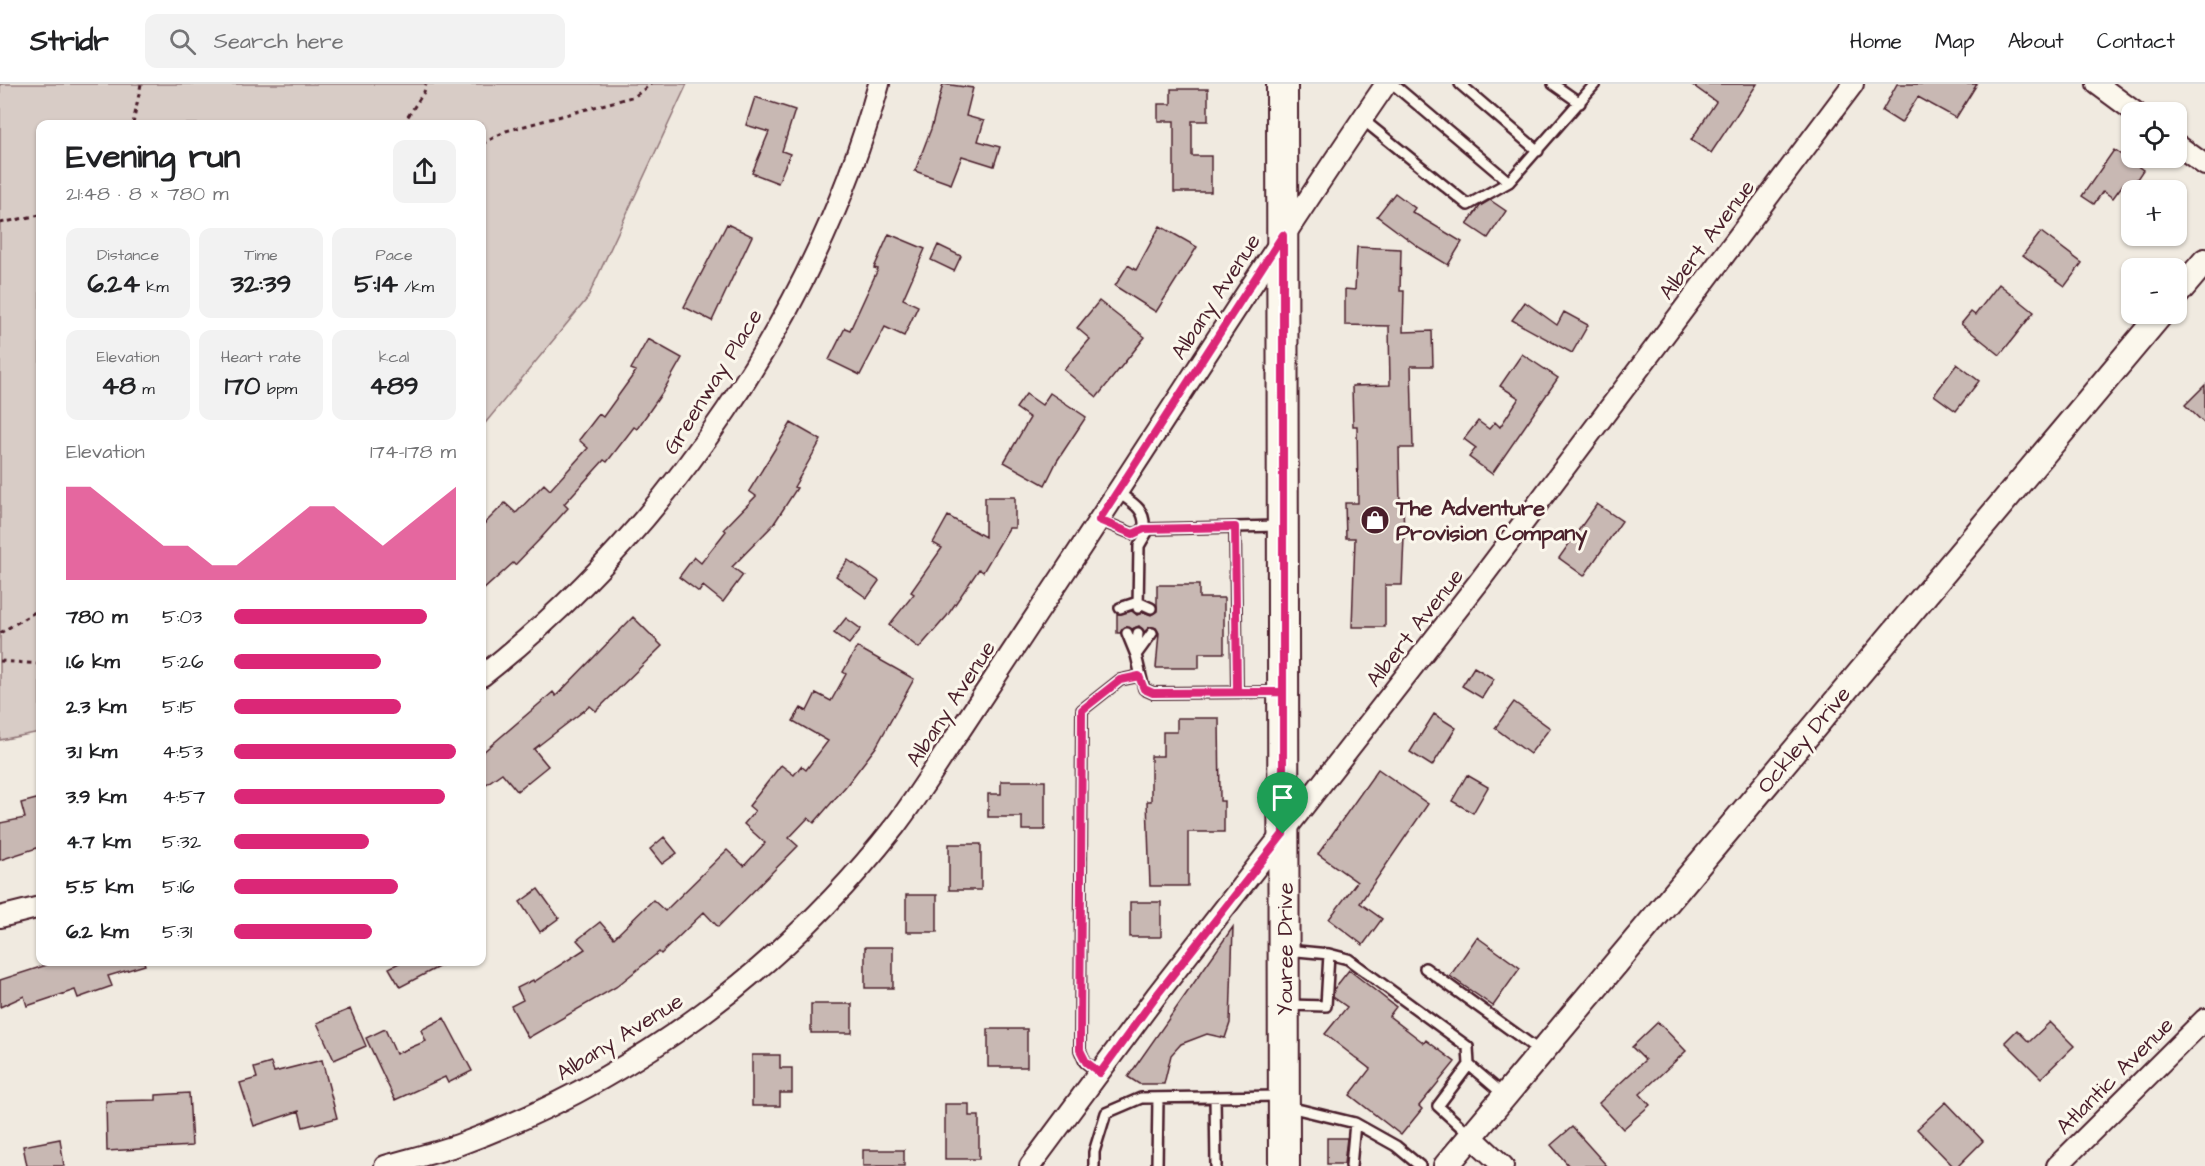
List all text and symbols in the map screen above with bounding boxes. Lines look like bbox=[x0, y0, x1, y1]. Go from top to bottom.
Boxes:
search box bbox=[145, 14, 565, 68]
text: Stridr bbox=[30, 22, 109, 61]
icon: search bbox=[166, 25, 199, 58]
text: Search here bbox=[214, 26, 344, 57]
text: Home bbox=[1850, 27, 1902, 56]
text: Map bbox=[1935, 27, 1975, 56]
text: About bbox=[2008, 27, 2064, 56]
text: Contact bbox=[2097, 27, 2175, 56]
map controls bbox=[2121, 102, 2187, 324]
button: locate bbox=[2121, 102, 2187, 168]
text: Evening run bbox=[66, 134, 240, 180]
button: share bbox=[393, 140, 456, 203]
street label: Albert Avenue bbox=[1652, 173, 1763, 306]
text: 21:48 · 8 × 780 m bbox=[66, 180, 229, 208]
button: + bbox=[2121, 180, 2187, 246]
street label: Albany Avenue bbox=[1164, 228, 1269, 366]
text: Distance bbox=[97, 244, 159, 266]
text: Time bbox=[244, 244, 278, 266]
text: Pace bbox=[375, 244, 413, 266]
button: − bbox=[2121, 258, 2187, 324]
text: 6.24 bbox=[87, 266, 140, 302]
text: 32:39 bbox=[231, 266, 291, 302]
text: 5:14 bbox=[354, 266, 398, 302]
text: km bbox=[140, 276, 169, 298]
text: /km bbox=[398, 276, 434, 298]
street label: Greenway Place bbox=[656, 303, 771, 461]
text: Elevation bbox=[97, 346, 159, 368]
text: Heart rate bbox=[221, 346, 301, 368]
text: kcal bbox=[379, 346, 409, 368]
text: 48 bbox=[101, 368, 136, 404]
text: 170 bbox=[225, 368, 260, 404]
text: 489 bbox=[369, 368, 419, 404]
text: m bbox=[136, 378, 155, 400]
text: bpm bbox=[260, 378, 297, 400]
text: Elevation bbox=[66, 438, 145, 466]
text: 174–178 m bbox=[370, 438, 456, 466]
place label: The Adventure Provision Company bbox=[1395, 493, 1588, 551]
shop icon: The Adventure Provision Company bbox=[1359, 504, 1391, 536]
street label: Albert Avenue bbox=[1359, 562, 1472, 694]
text: 780 m bbox=[66, 603, 127, 631]
text: 5:03 bbox=[162, 603, 202, 631]
street label: Albany Avenue bbox=[899, 635, 1004, 773]
text: 1.6 km bbox=[66, 648, 120, 676]
text: 5:26 bbox=[162, 648, 203, 676]
street label: Ockley Drive bbox=[1750, 680, 1859, 801]
text: 2.3 km bbox=[66, 693, 126, 721]
text: 5:15 bbox=[162, 693, 196, 721]
text: 3.1 km bbox=[66, 738, 117, 766]
text: 4:53 bbox=[162, 738, 203, 766]
pin bbox=[1257, 772, 1308, 834]
icon: arrive bbox=[1266, 781, 1299, 814]
text: 3.9 km bbox=[66, 783, 126, 811]
text: 4:57 bbox=[162, 783, 205, 811]
text: 4.7 km bbox=[66, 828, 131, 856]
text: 5:32 bbox=[162, 828, 201, 856]
text: 5.5 km bbox=[66, 873, 133, 901]
text: 5:16 bbox=[162, 873, 195, 901]
street label: Youree Drive bbox=[1270, 882, 1301, 1016]
text: 6.2 km bbox=[66, 918, 129, 946]
text: 5:31 bbox=[162, 918, 192, 946]
street label: Albany Avenue bbox=[550, 986, 690, 1090]
street label: Atlantic Avenue bbox=[2049, 1010, 2181, 1142]

